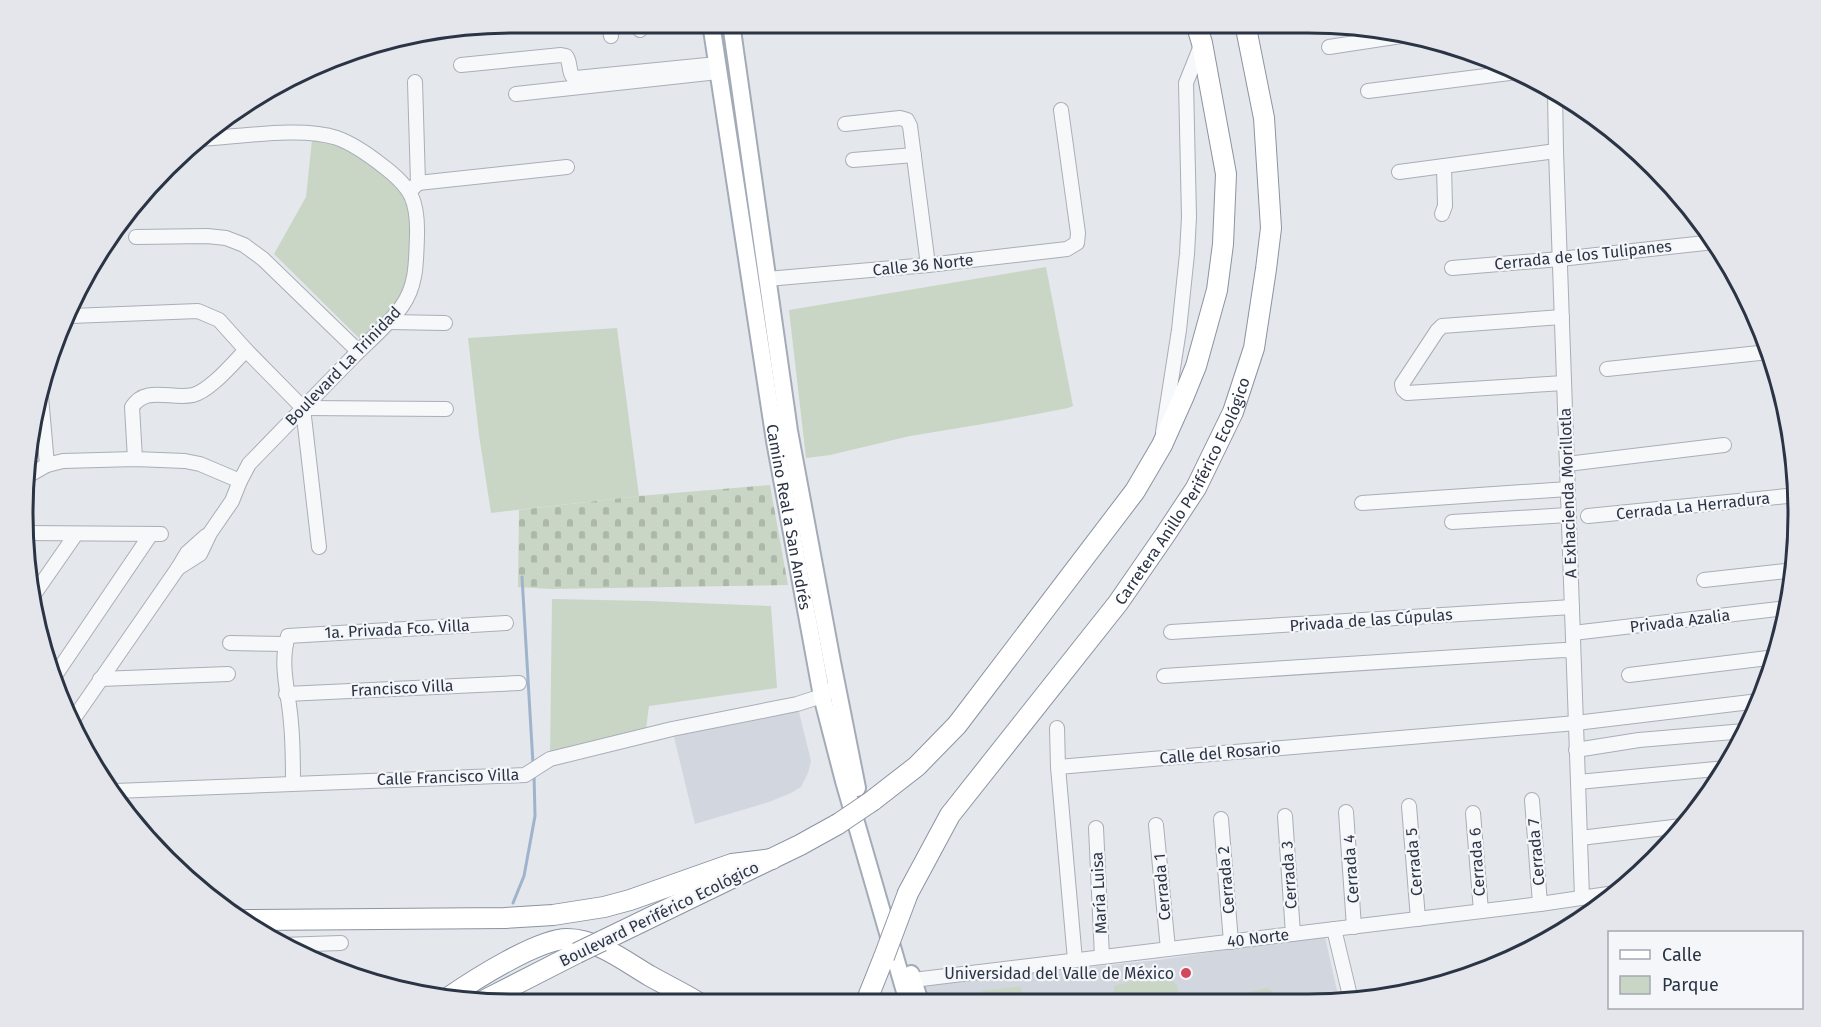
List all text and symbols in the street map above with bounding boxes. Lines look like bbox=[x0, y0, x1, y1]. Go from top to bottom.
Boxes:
street label: Cerrada de los Tulipanes bbox=[1493, 236, 1673, 274]
street label: Calle 36 Norte bbox=[872, 250, 974, 280]
street label: Boulevard La Trinidad bbox=[281, 302, 405, 430]
street label: Carretera Anillo Periférico Ecológico bbox=[1110, 375, 1253, 608]
street label: A Exhacienda Morillotla bbox=[1556, 407, 1580, 579]
street label: Camino Real a San Andrés bbox=[763, 423, 815, 611]
street label: Cerrada La Herradura bbox=[1615, 488, 1771, 524]
street label: Privada de las Cúpulas bbox=[1289, 605, 1453, 635]
street label: Privada Azalia bbox=[1629, 605, 1731, 637]
street label: 1a. Privada Fco. Villa bbox=[324, 616, 470, 642]
street label: Francisco Villa bbox=[350, 676, 454, 700]
street label: Calle del Rosario bbox=[1159, 738, 1281, 768]
street label: Calle Francisco Villa bbox=[376, 765, 520, 789]
street label: Cerrada 7 bbox=[1524, 818, 1548, 886]
street label: Cerrada 5 bbox=[1402, 827, 1426, 897]
street label: Cerrada 6 bbox=[1465, 827, 1489, 897]
street label: Cerrada 4 bbox=[1339, 833, 1363, 904]
street label: Cerrada 3 bbox=[1277, 840, 1301, 910]
street label: Cerrada 2 bbox=[1214, 845, 1238, 915]
street label: María Luisa bbox=[1087, 851, 1111, 935]
street label: Cerrada 1 bbox=[1150, 853, 1174, 921]
street label: Boulevard Periférico Ecológico bbox=[556, 857, 762, 971]
street label: 40 Norte bbox=[1226, 925, 1290, 951]
legend bbox=[1608, 931, 1803, 1009]
text: Calle bbox=[1662, 944, 1702, 966]
place label: Universidad del Valle de México bbox=[944, 964, 1174, 983]
marker: Universidad del Valle de México bbox=[1179, 966, 1193, 980]
text: Parque bbox=[1662, 974, 1719, 996]

